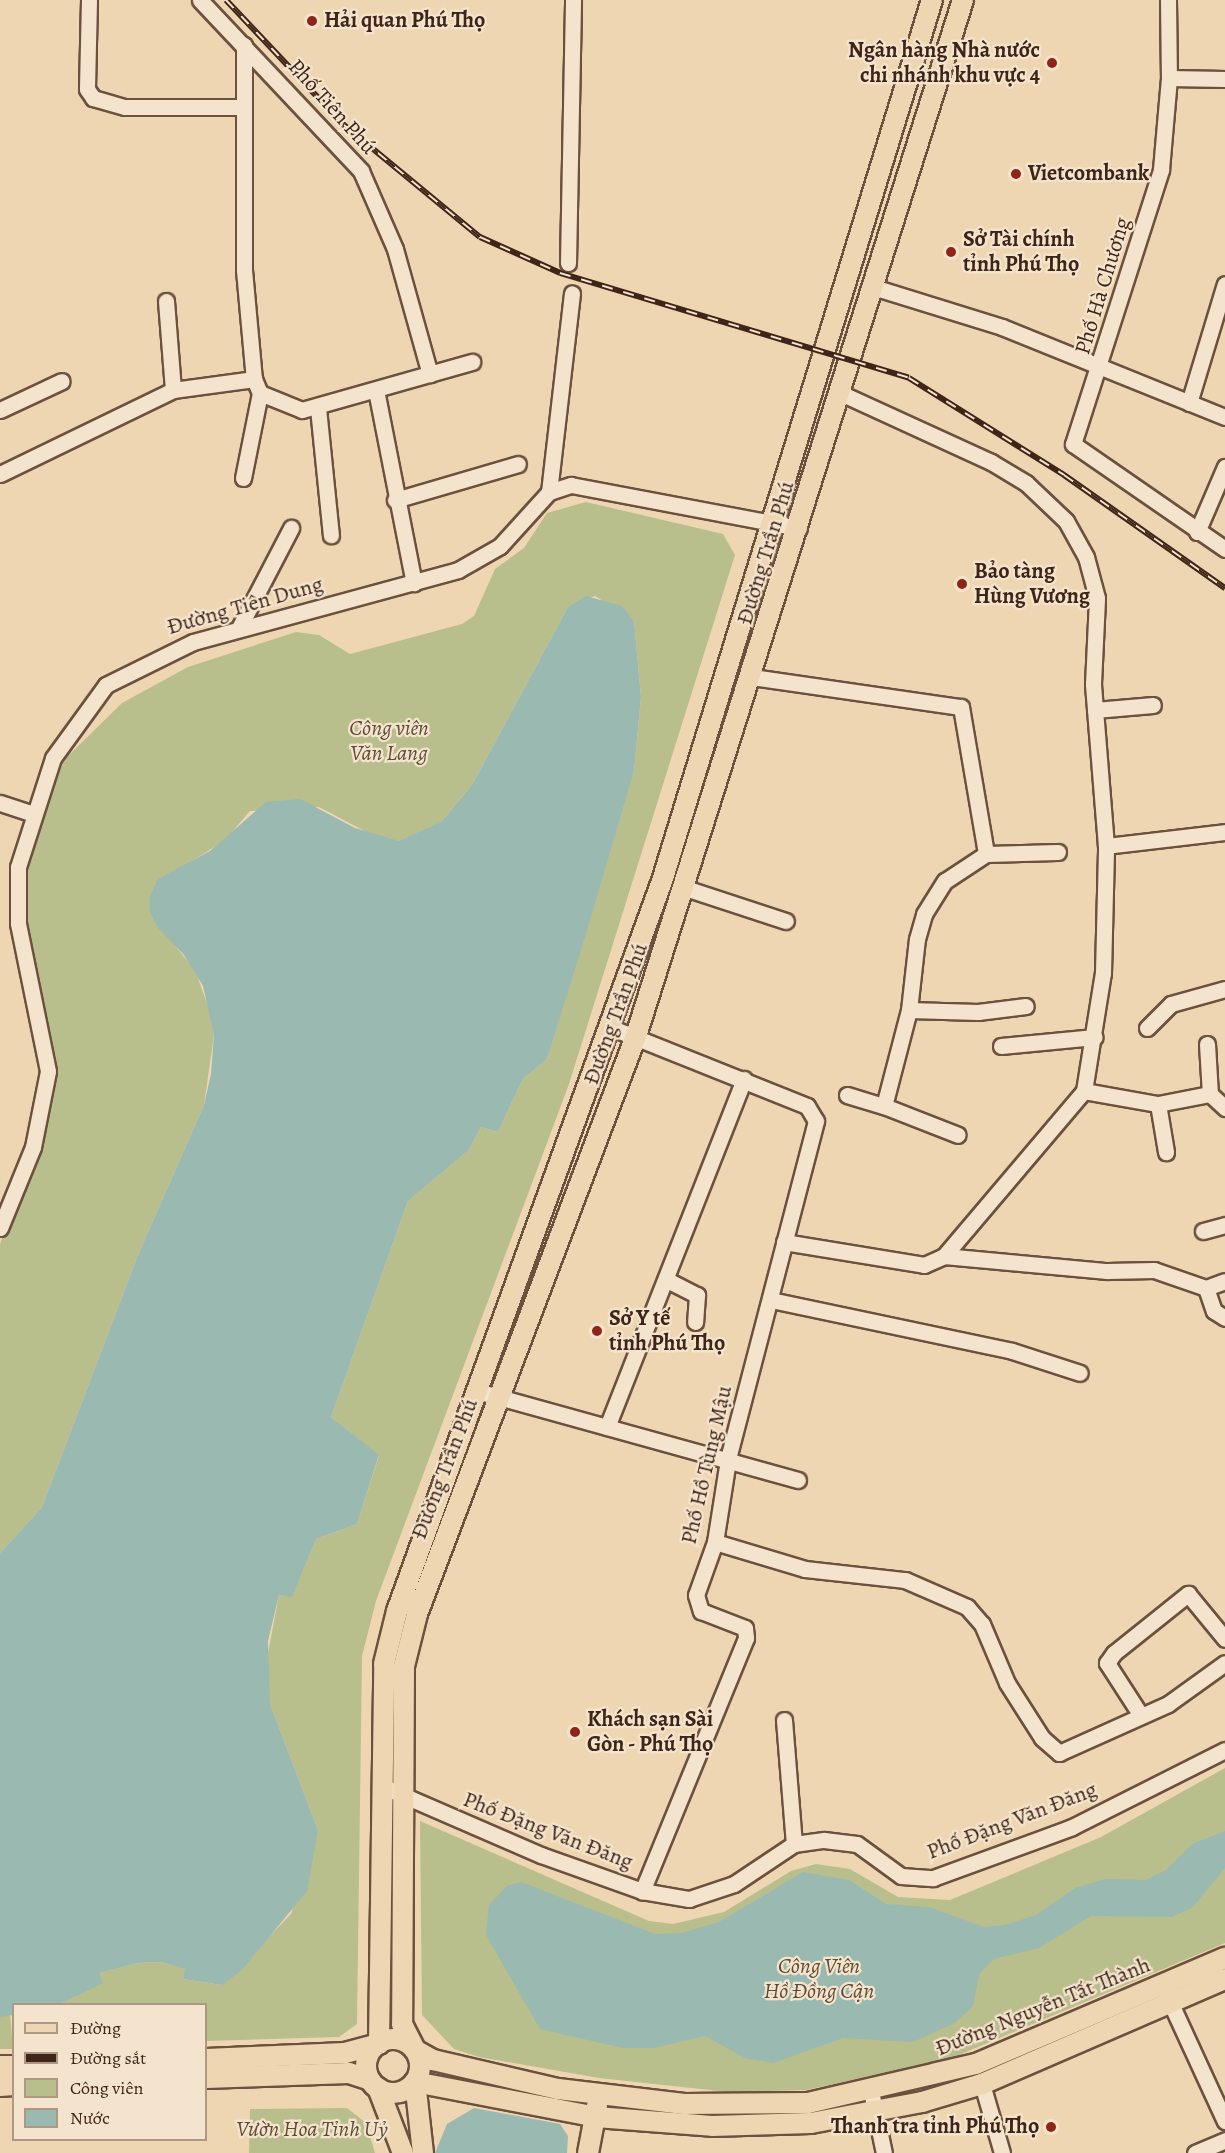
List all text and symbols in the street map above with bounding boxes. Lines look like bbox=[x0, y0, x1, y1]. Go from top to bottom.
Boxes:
place label: Hải quan Phú Thọ bbox=[324, 8, 485, 34]
marker: Hải quan Phú Thọ bbox=[305, 14, 319, 28]
place label: Ngân hàng Nhà nước chi nhánh khu vực 4 bbox=[848, 37, 1040, 88]
street label: Phố Tiên Phú bbox=[282, 54, 382, 160]
marker: Ngân hàng Nhà nước chi nhánh khu vực 4 bbox=[1045, 56, 1059, 70]
place label: Vietcombank bbox=[1028, 161, 1149, 187]
marker: Vietcombank bbox=[1009, 167, 1023, 181]
street label: Phố Hà Chương bbox=[1070, 214, 1136, 358]
place label: Sở Tài chính tỉnh Phú Thọ bbox=[963, 226, 1079, 278]
marker: Sở Tài chính tỉnh Phú Thọ bbox=[944, 245, 958, 259]
street label: Đường Trần Phú bbox=[732, 478, 800, 628]
place label: Bảo tàng Hùng Vương bbox=[974, 558, 1090, 610]
street label: Đường Tiên Dung bbox=[164, 571, 326, 641]
marker: Bảo tàng Hùng Vương bbox=[955, 577, 969, 591]
park label: Công viên Văn Lang bbox=[349, 715, 429, 766]
street label: Đường Trần Phú bbox=[578, 940, 654, 1088]
place label: Sở Y tế tỉnh Phú Thọ bbox=[609, 1305, 725, 1356]
marker: Sở Y tế tỉnh Phú Thọ bbox=[590, 1324, 604, 1338]
street label: Phố Hồ Tùng Mậu bbox=[676, 1383, 738, 1547]
street label: Đường Trần Phú bbox=[406, 1395, 484, 1543]
place label: Khách sạn Sài Gòn - Phú Thọ bbox=[587, 1706, 714, 1758]
marker: Khách sạn Sài Gòn - Phú Thọ bbox=[568, 1725, 582, 1739]
street label: Phố Đặng Văn Đăng bbox=[923, 1776, 1101, 1866]
street label: Phố Đặng Văn Đăng bbox=[459, 1786, 637, 1876]
street label: Đường Nguyễn Tất Thành bbox=[932, 1952, 1154, 2062]
park label: Công Viên Hồ Đồng Cận bbox=[764, 1953, 874, 2005]
legend bbox=[12, 2003, 207, 2141]
text: Đường bbox=[70, 2016, 121, 2040]
text: Đường sắt bbox=[70, 2046, 146, 2070]
text: Công viên bbox=[70, 2076, 143, 2100]
text: Nước bbox=[70, 2106, 110, 2130]
place label: Thanh tra tỉnh Phú Thọ bbox=[831, 2114, 1039, 2140]
park label: Vườn Hoa Tỉnh Uỷ bbox=[236, 2117, 388, 2143]
marker: Thanh tra tỉnh Phú Thọ bbox=[1044, 2120, 1058, 2134]

